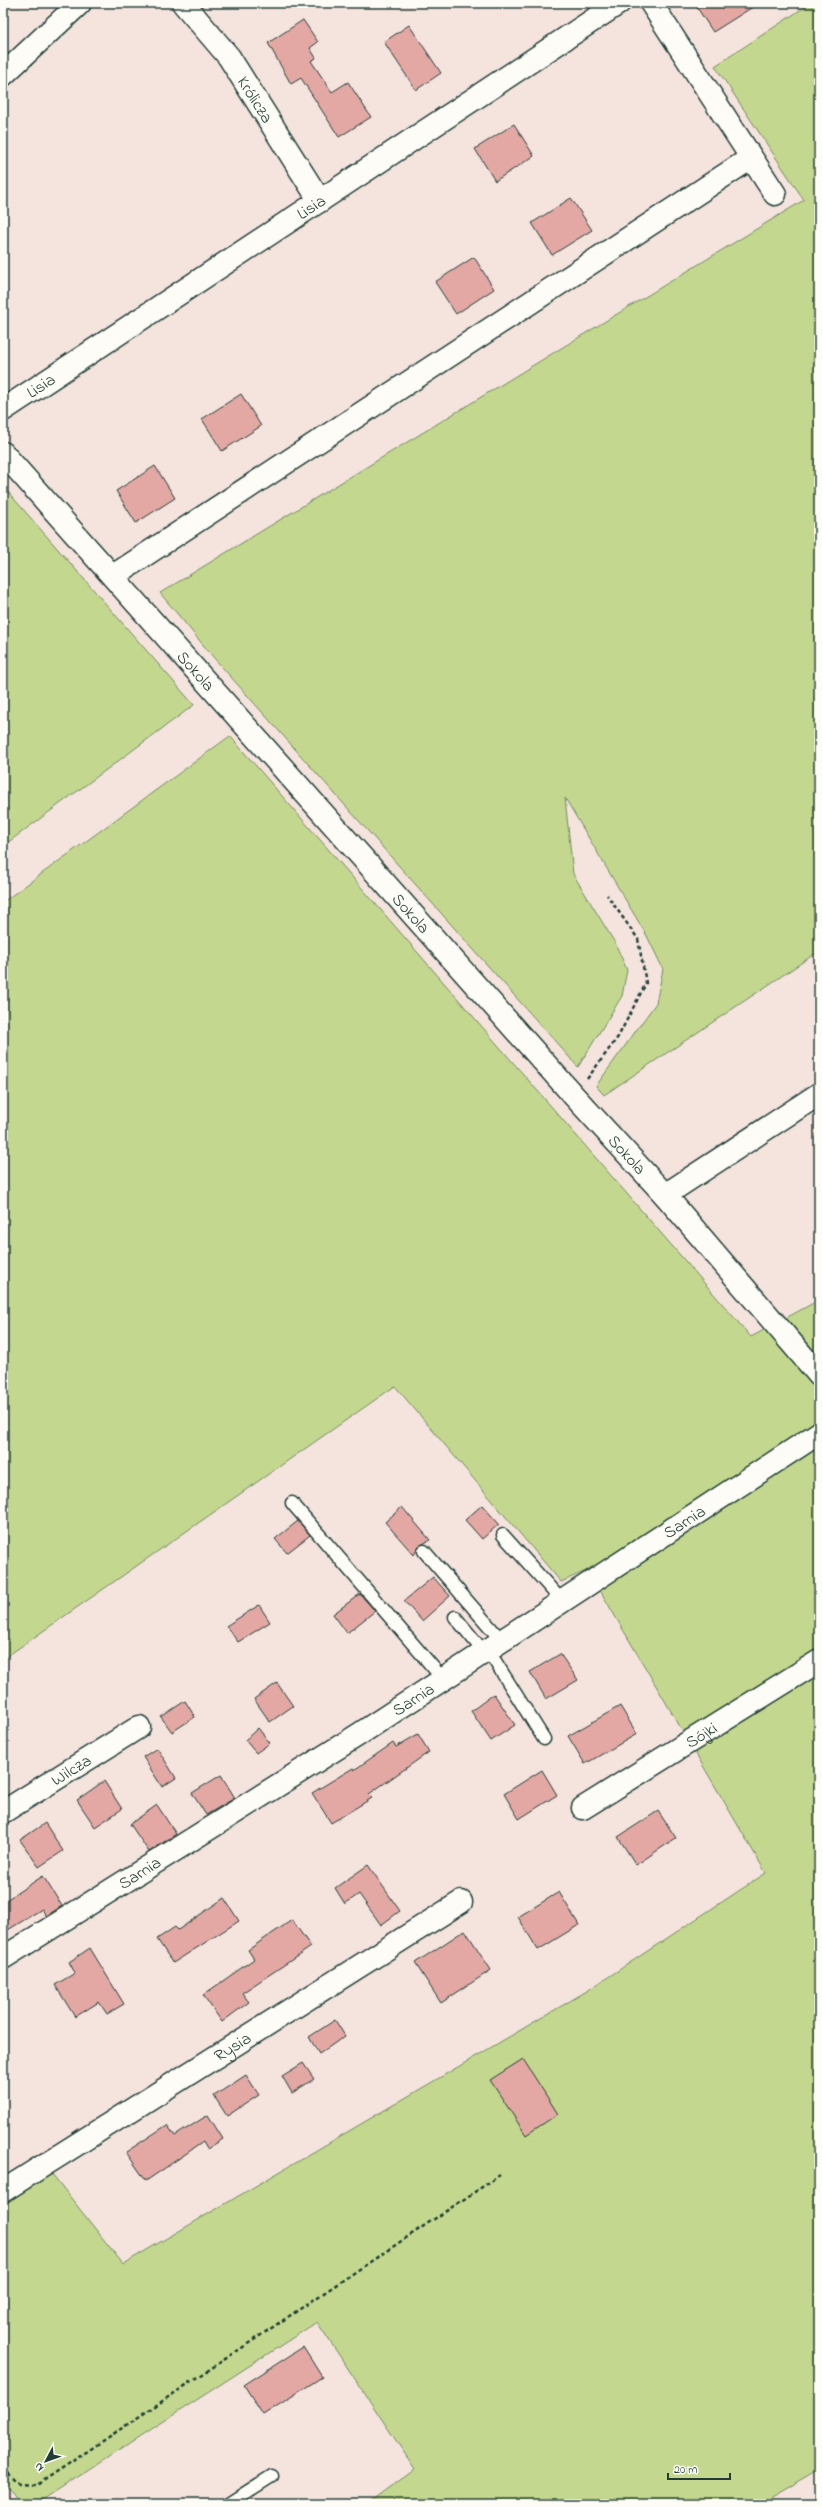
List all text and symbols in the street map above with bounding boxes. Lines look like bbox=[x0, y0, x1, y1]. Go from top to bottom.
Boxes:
street label: Królicza bbox=[230, 72, 279, 129]
street label: Lisia bbox=[292, 189, 331, 227]
street label: Lisia bbox=[22, 368, 61, 405]
street label: Sokola bbox=[170, 646, 220, 697]
street label: Sokola bbox=[385, 888, 435, 940]
street label: Sokola bbox=[601, 1129, 652, 1181]
street label: Sarnia bbox=[659, 1500, 711, 1546]
street label: Sarnia bbox=[388, 1677, 440, 1723]
street label: Sójki bbox=[681, 1716, 723, 1755]
street label: Wilcza bbox=[46, 1749, 97, 1793]
street label: Sarnia bbox=[114, 1851, 166, 1896]
street label: Rysia bbox=[210, 2026, 256, 2069]
north arrow bbox=[26, 2441, 66, 2481]
scale bar bbox=[668, 2455, 730, 2481]
text: N bbox=[31, 2459, 48, 2475]
text: 20 m bbox=[674, 2461, 697, 2479]

